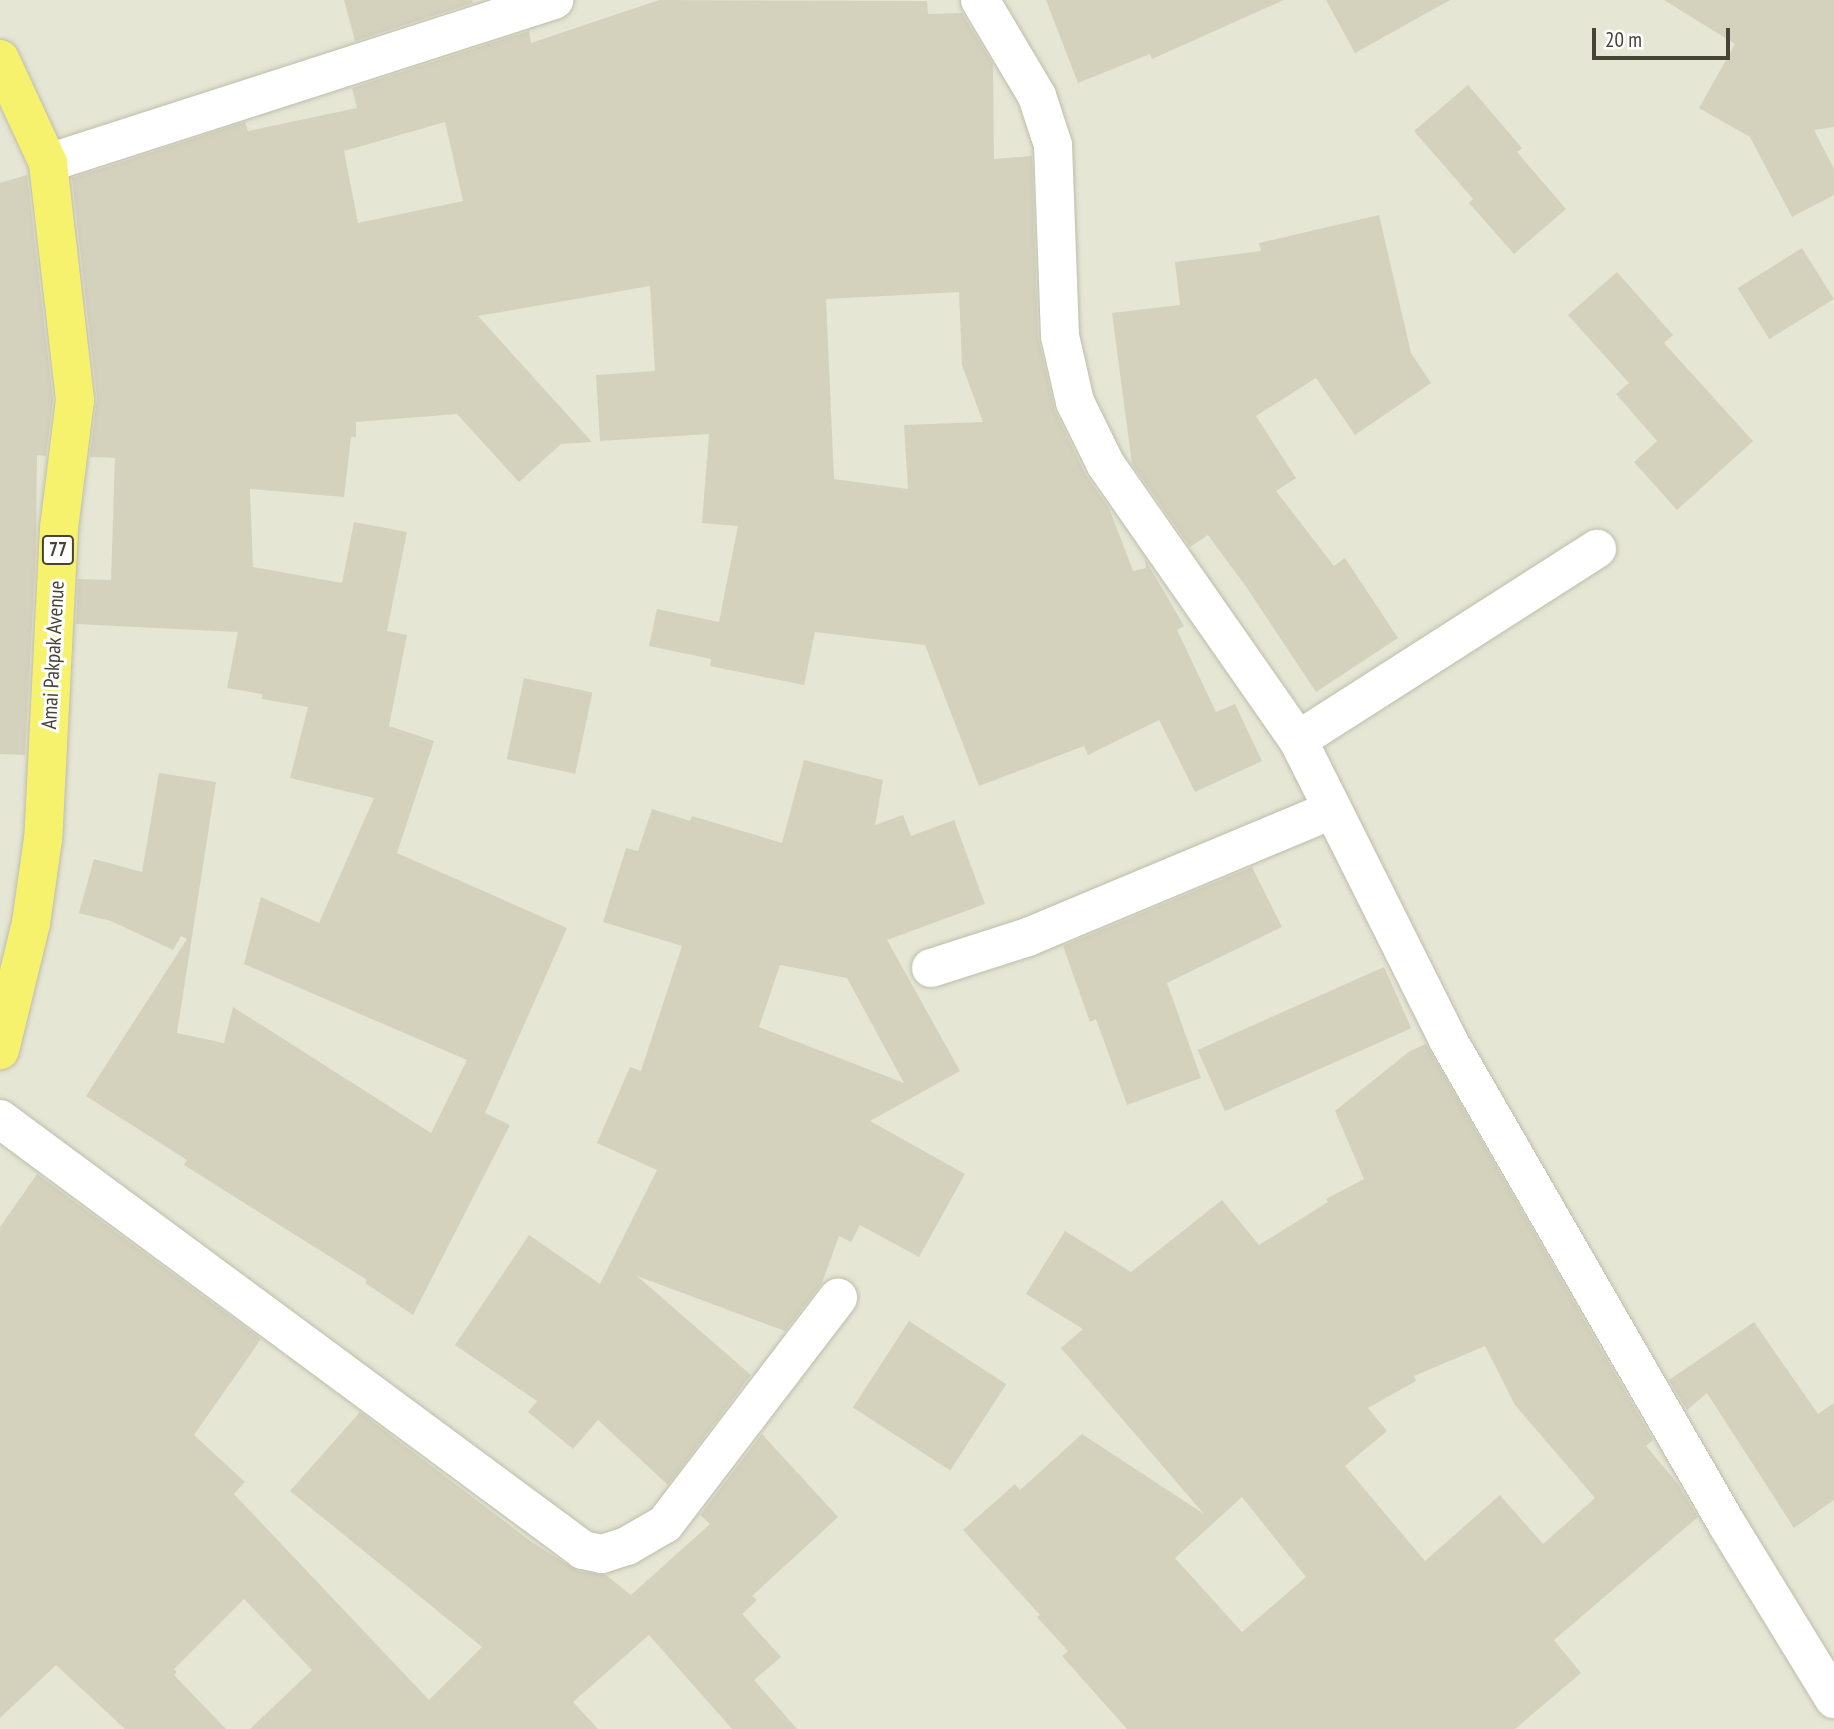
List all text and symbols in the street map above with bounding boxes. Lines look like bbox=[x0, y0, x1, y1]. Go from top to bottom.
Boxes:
scale bar bbox=[1596, 14, 1734, 58]
text: 20 m bbox=[1605, 26, 1642, 53]
road number: 77 bbox=[41, 534, 76, 566]
street label: Amai Pakpak Avenue bbox=[36, 580, 70, 730]

